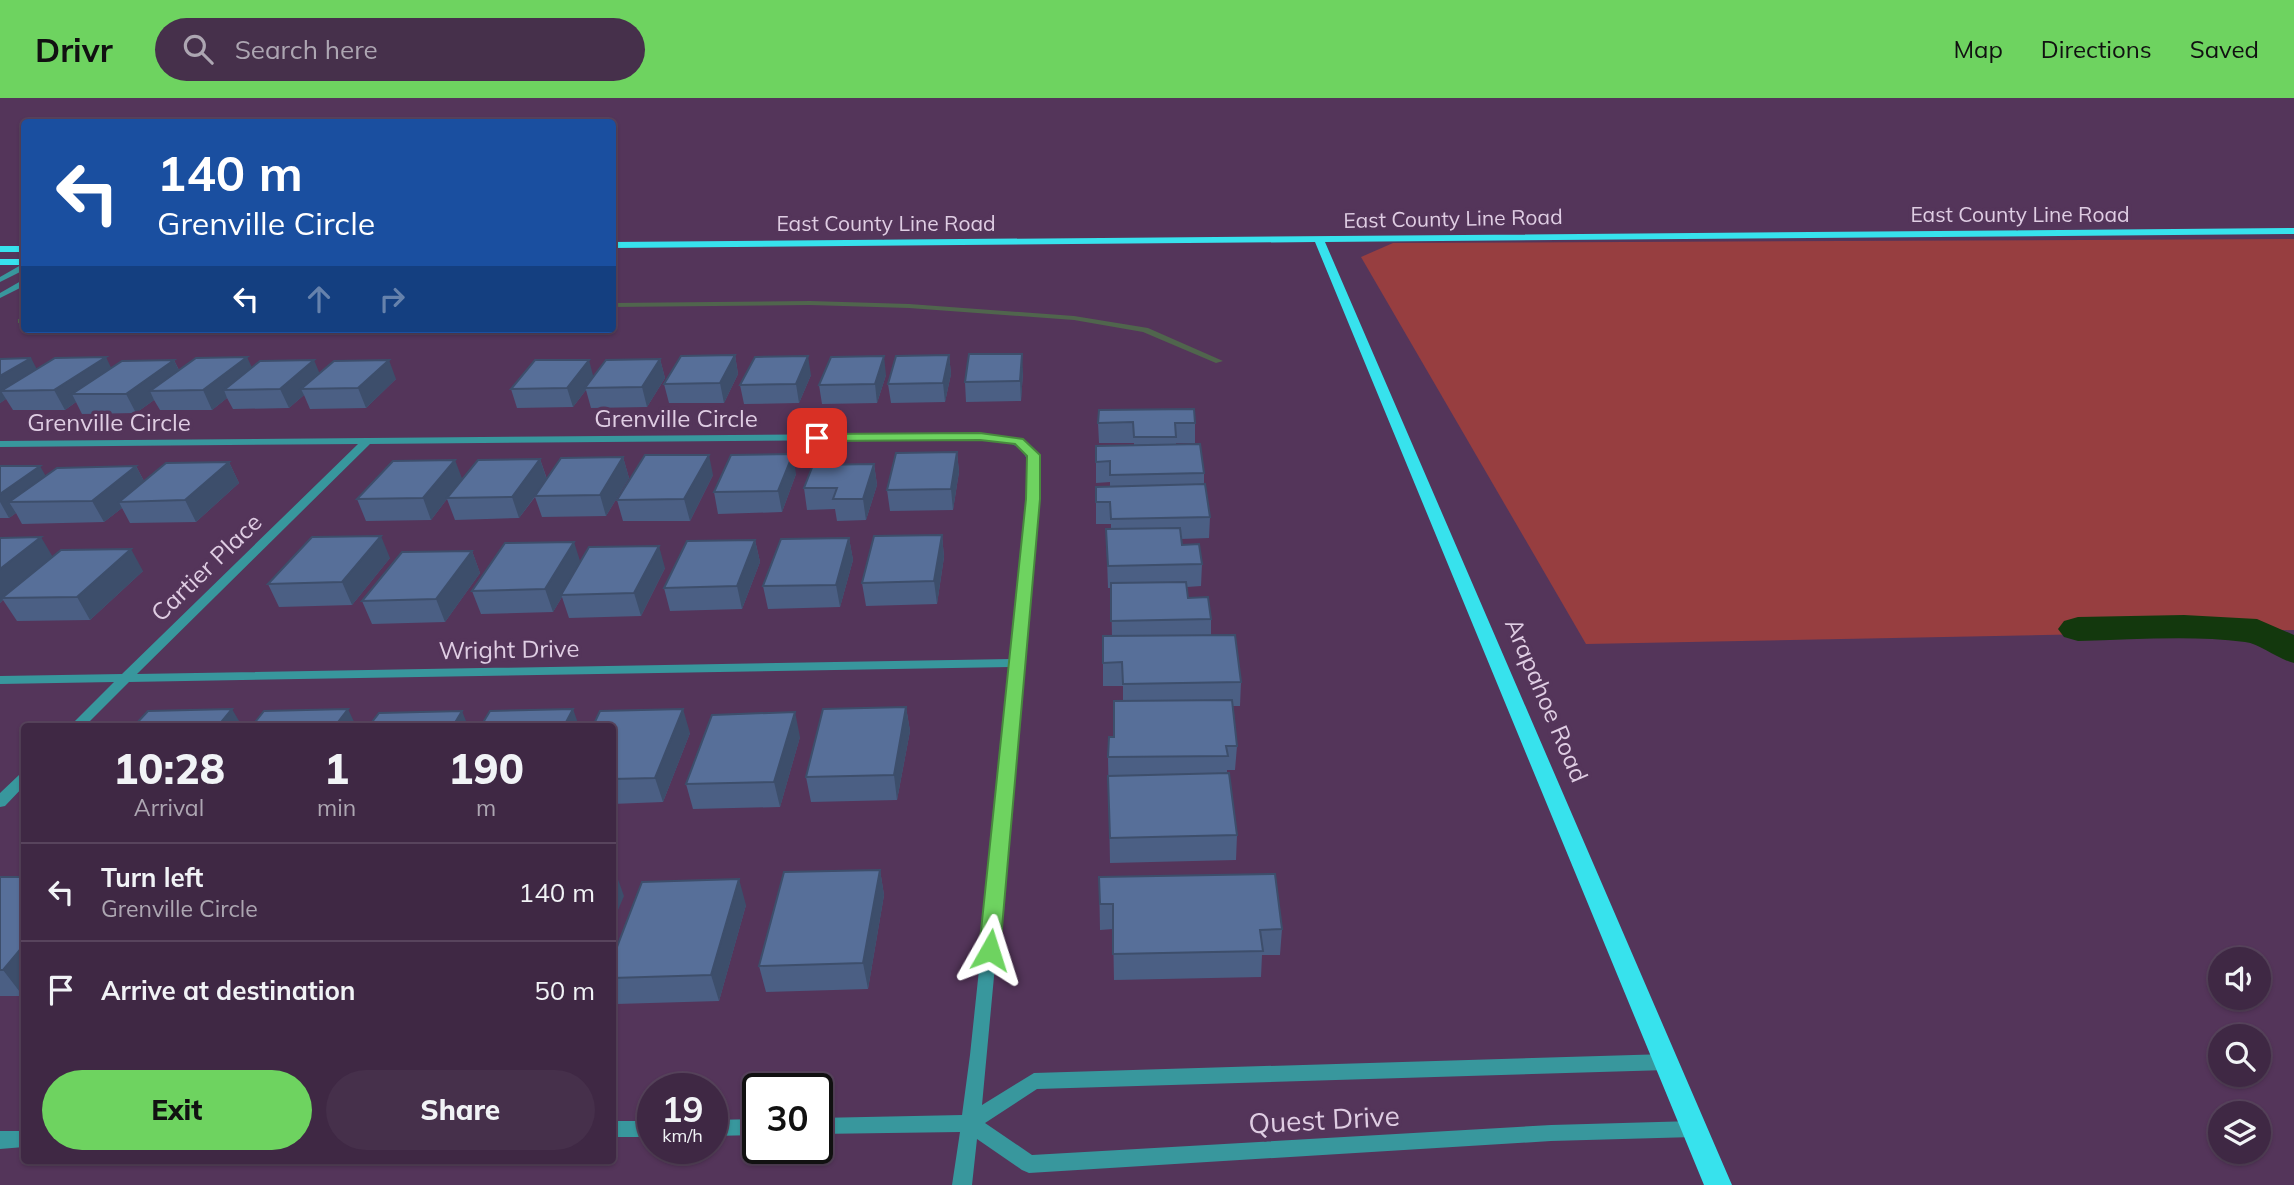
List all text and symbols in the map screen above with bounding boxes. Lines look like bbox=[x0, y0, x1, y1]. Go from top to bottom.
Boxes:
search box bbox=[155, 18, 645, 81]
text: Drivr bbox=[35, 29, 113, 70]
icon: search bbox=[179, 30, 217, 68]
text: Search here bbox=[235, 33, 378, 66]
text: Map bbox=[1953, 34, 2003, 64]
text: Directions bbox=[2041, 34, 2152, 64]
text: Saved bbox=[2190, 34, 2259, 64]
text: 140 m bbox=[157, 142, 303, 203]
icon: left bbox=[42, 147, 133, 238]
street label: East County Line Road bbox=[1910, 201, 2130, 227]
text: Grenville Circle bbox=[157, 203, 375, 243]
street label: East County Line Road bbox=[1343, 203, 1563, 233]
street label: East County Line Road bbox=[776, 210, 996, 236]
icon: left bbox=[227, 280, 265, 318]
icon: ahead bbox=[300, 280, 338, 318]
icon: right bbox=[373, 280, 411, 318]
street label: Grenville Circle bbox=[594, 403, 758, 433]
street label: Grenville Circle bbox=[27, 407, 191, 437]
pin bbox=[787, 408, 847, 468]
icon: arrive bbox=[798, 419, 836, 457]
street label: Cartier Place bbox=[144, 507, 268, 627]
street label: Arapahoe Road bbox=[1499, 613, 1595, 787]
street label: Wright Drive bbox=[438, 633, 580, 665]
text: 10:28 bbox=[113, 742, 225, 795]
text: 1 bbox=[324, 742, 349, 795]
text: 190 bbox=[448, 742, 524, 795]
text: Arrival bbox=[134, 793, 204, 822]
text: min bbox=[317, 793, 356, 822]
text: m bbox=[476, 793, 496, 822]
text: Turn left bbox=[101, 861, 203, 894]
icon: left bbox=[42, 873, 80, 911]
text: 140 m bbox=[519, 876, 595, 909]
text: Grenville Circle bbox=[101, 894, 258, 923]
position arrow bbox=[953, 913, 1027, 987]
map controls bbox=[2208, 947, 2271, 1164]
button: sound bbox=[2208, 947, 2271, 1010]
icon: arrive bbox=[42, 971, 80, 1009]
text: Arrive at destination bbox=[101, 974, 356, 1007]
text: 50 m bbox=[534, 974, 595, 1007]
button: search bbox=[2208, 1024, 2271, 1087]
button: Exit bbox=[42, 1070, 312, 1150]
button: Share bbox=[326, 1070, 595, 1150]
speed limit sign: 30 bbox=[742, 1073, 833, 1164]
text: 19 bbox=[661, 1087, 704, 1131]
street label: Quest Drive bbox=[1247, 1098, 1401, 1140]
button: layers bbox=[2208, 1101, 2271, 1164]
text: km/h bbox=[662, 1124, 703, 1147]

